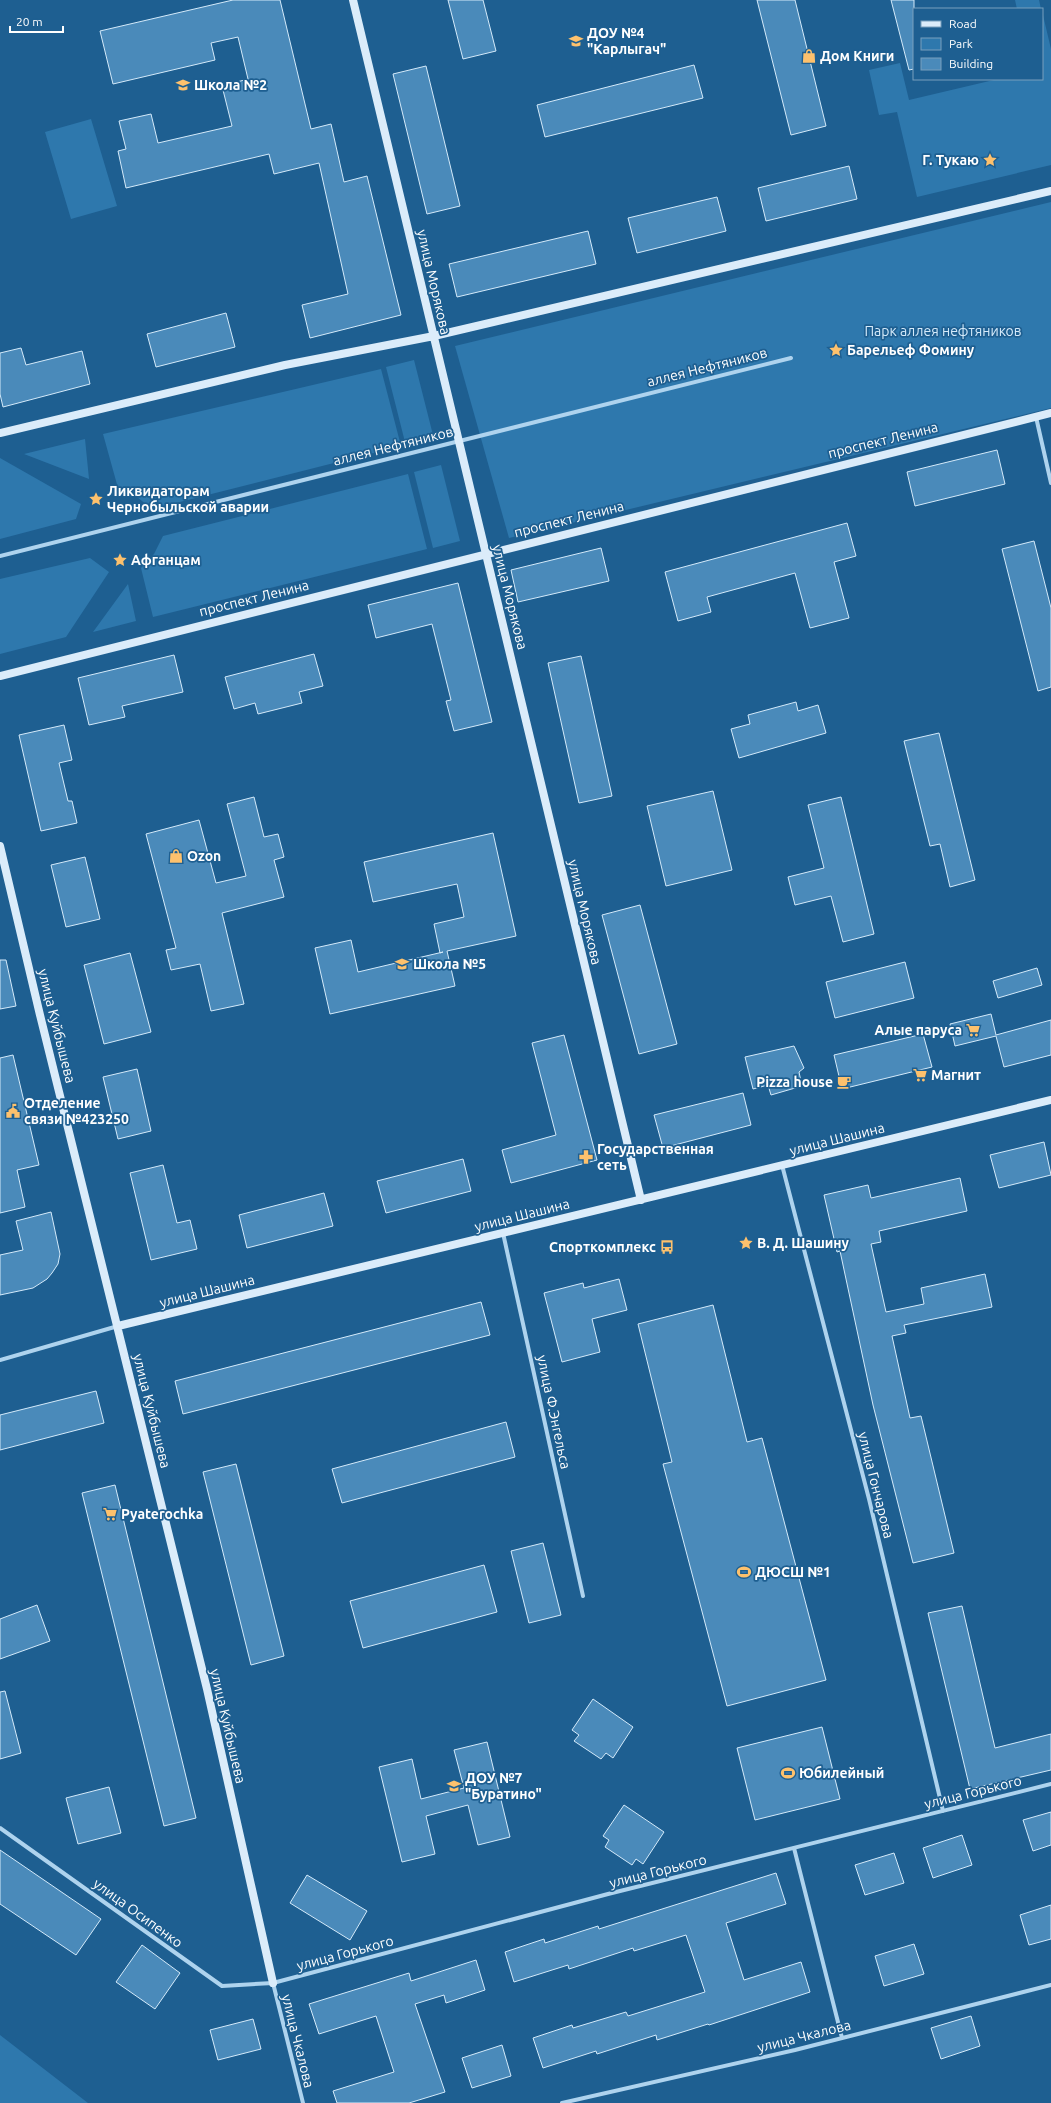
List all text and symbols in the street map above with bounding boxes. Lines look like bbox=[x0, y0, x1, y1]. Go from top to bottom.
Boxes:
scale bar bbox=[10, 8, 63, 34]
legend bbox=[913, 8, 1043, 80]
text: 20 m bbox=[16, 15, 43, 28]
text: Road bbox=[949, 17, 977, 30]
place label: ДОУ №4 "Карлыгач" bbox=[587, 25, 666, 57]
school or university icon: ДОУ №4 "Карлыгач" bbox=[568, 33, 584, 49]
text: Park bbox=[949, 37, 973, 50]
shop icon: Дом Книги bbox=[801, 48, 817, 64]
place label: Дом Книги bbox=[820, 48, 894, 64]
text: Building bbox=[949, 57, 993, 70]
school or university icon: Школа №2 bbox=[175, 77, 191, 93]
place label: Школа №2 bbox=[194, 77, 267, 93]
place label: Г. Тукаю bbox=[922, 152, 979, 168]
place icon: Г. Тукаю bbox=[982, 152, 998, 168]
street label: улица Морякова bbox=[414, 228, 454, 336]
park label: Парк аллея нефтяников bbox=[864, 323, 1022, 339]
place icon: Барельеф Фомину bbox=[828, 342, 844, 358]
place label: Барельеф Фомину bbox=[847, 342, 975, 358]
street label: аллея Нефтяников bbox=[645, 344, 769, 390]
street label: проспект Ленина bbox=[826, 419, 940, 461]
street label: аллея Нефтяников bbox=[331, 423, 455, 469]
place label: Ликвидаторам Чернобыльской аварии bbox=[107, 483, 269, 515]
place icon: Ликвидаторам Чернобыльской аварии bbox=[88, 491, 104, 507]
street label: проспект Ленина bbox=[512, 498, 626, 540]
street label: улица Морякова bbox=[489, 543, 531, 651]
place icon: Афганцам bbox=[112, 552, 128, 568]
place label: Афганцам bbox=[131, 552, 201, 568]
street label: проспект Ленина bbox=[197, 577, 311, 619]
shop icon: Ozon bbox=[168, 848, 184, 864]
place label: Ozon bbox=[187, 848, 221, 864]
street label: улица Морякова bbox=[565, 858, 605, 966]
school or university icon: Школа №5 bbox=[394, 956, 410, 972]
place label: Школа №5 bbox=[413, 956, 486, 972]
street label: улица Куйбышева bbox=[35, 967, 79, 1085]
place label: Алые паруса bbox=[874, 1022, 962, 1038]
supermarket icon: Алые паруса bbox=[965, 1022, 981, 1038]
supermarket icon: Магнит bbox=[912, 1067, 928, 1083]
place label: Магнит bbox=[931, 1067, 981, 1083]
place label: Pizza house bbox=[756, 1074, 833, 1090]
cafe icon: Pizza house bbox=[836, 1074, 852, 1090]
place label: Отделение связи №423250 bbox=[24, 1095, 129, 1127]
public building icon: Отделение связи №423250 bbox=[5, 1103, 21, 1119]
street label: улица Шашина bbox=[788, 1119, 886, 1159]
place label: Государственная сеть bbox=[597, 1141, 714, 1173]
pharmacy icon: Государственная сеть bbox=[578, 1149, 594, 1165]
street label: улица Шашина bbox=[473, 1195, 571, 1235]
place icon: В. Д. Шашину bbox=[738, 1235, 754, 1251]
place label: В. Д. Шашину bbox=[757, 1235, 850, 1251]
place label: Спорткомплекс bbox=[549, 1239, 656, 1255]
bus stop icon: Спорткомплекс bbox=[659, 1239, 675, 1255]
street label: улица Шашина bbox=[158, 1271, 256, 1311]
street label: улица Куйбышева bbox=[130, 1352, 174, 1470]
street label: улица Ф.Энгельса bbox=[534, 1354, 574, 1470]
street label: улица Гончарова bbox=[855, 1430, 897, 1540]
supermarket icon: Pyaterochka bbox=[102, 1506, 118, 1522]
place label: Pyaterochka bbox=[121, 1506, 203, 1522]
sports icon: ДЮСШ №1 bbox=[736, 1564, 752, 1580]
place label: ДЮСШ №1 bbox=[755, 1564, 831, 1580]
street label: улица Куйбышева bbox=[207, 1667, 249, 1785]
sports icon: Юбилейный bbox=[780, 1765, 796, 1781]
place label: Юбилейный bbox=[799, 1765, 884, 1781]
place label: ДОУ №7 "Буратино" bbox=[465, 1770, 542, 1802]
street label: улица Горького bbox=[923, 1772, 1023, 1812]
school or university icon: ДОУ №7 "Буратино" bbox=[446, 1778, 462, 1794]
street label: улица Горького bbox=[608, 1851, 708, 1891]
street label: улица Осипенко bbox=[90, 1875, 186, 1951]
street label: улица Горького bbox=[295, 1932, 395, 1974]
street label: улица Чкалова bbox=[279, 1993, 317, 2089]
street label: улица Чкалова bbox=[756, 2017, 852, 2055]

